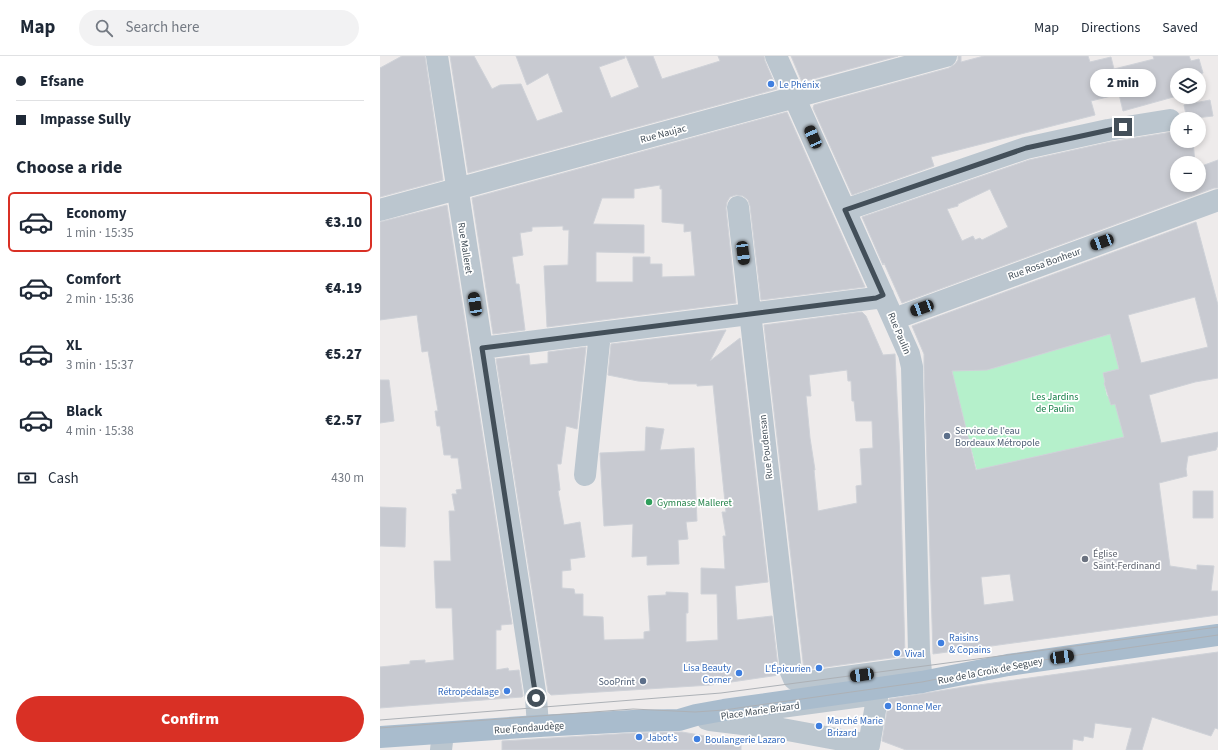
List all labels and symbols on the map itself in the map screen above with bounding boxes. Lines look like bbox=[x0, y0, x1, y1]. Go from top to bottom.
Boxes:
callout: 2 min bbox=[1090, 69, 1156, 97]
place label: Le Phénix bbox=[779, 78, 820, 92]
marker: Le Phénix bbox=[766, 79, 776, 89]
route end bbox=[1114, 118, 1132, 136]
street label: Rue Naujac bbox=[639, 121, 688, 147]
car bbox=[803, 124, 823, 150]
street label: Rue Malleret bbox=[454, 221, 476, 276]
car bbox=[1089, 232, 1115, 252]
car bbox=[736, 240, 750, 266]
street label: Rue Rosa Bonheur bbox=[1006, 244, 1083, 284]
car bbox=[467, 291, 483, 317]
car bbox=[909, 298, 935, 318]
street label: Rue Paulin bbox=[884, 310, 914, 357]
park label: Les Jardins de Paulin bbox=[1032, 390, 1078, 416]
street label: Rue Poudensan bbox=[756, 414, 776, 480]
place label: Service de l'eau Bordeaux Métropole bbox=[955, 424, 1040, 450]
marker: Service de l'eau Bordeaux Métropole bbox=[942, 431, 952, 441]
place label: Gymnase Malleret bbox=[657, 496, 732, 510]
marker: Gymnase Malleret bbox=[644, 497, 654, 507]
place label: Église Saint-Ferdinand bbox=[1093, 547, 1160, 573]
marker: Église Saint-Ferdinand bbox=[1080, 554, 1090, 564]
place label: Raisins & Copains bbox=[949, 631, 991, 657]
marker: Raisins & Copains bbox=[936, 638, 946, 648]
place label: Vival bbox=[905, 647, 925, 661]
marker: Vival bbox=[892, 648, 902, 658]
car bbox=[1049, 649, 1075, 665]
street label: Rue de la Croix de Seguey bbox=[937, 654, 1044, 688]
place label: Lisa Beauty Corner bbox=[683, 661, 732, 687]
place label: L'Épicurien bbox=[765, 662, 811, 676]
marker: L'Épicurien bbox=[814, 663, 824, 673]
car bbox=[849, 667, 875, 683]
marker: Lisa Beauty Corner bbox=[734, 668, 744, 678]
place label: SooPrint bbox=[598, 675, 636, 689]
marker: SooPrint bbox=[638, 676, 648, 686]
place label: Rétropédalage bbox=[438, 685, 499, 699]
marker: Rétropédalage bbox=[502, 686, 512, 696]
route start bbox=[527, 689, 545, 707]
street label: Place Marie Brizard bbox=[720, 699, 801, 723]
place label: Bonne Mer bbox=[896, 700, 941, 714]
marker: Bonne Mer bbox=[883, 701, 893, 711]
place label: Marché Marie Brizard bbox=[827, 714, 883, 740]
street label: Rue Fondaudège bbox=[494, 719, 565, 737]
marker: Marché Marie Brizard bbox=[814, 721, 824, 731]
place label: Jabot's bbox=[647, 731, 677, 745]
marker: Jabot's bbox=[634, 732, 644, 742]
place label: Boulangerie Lazaro bbox=[705, 733, 785, 747]
marker: Boulangerie Lazaro bbox=[692, 734, 702, 744]

